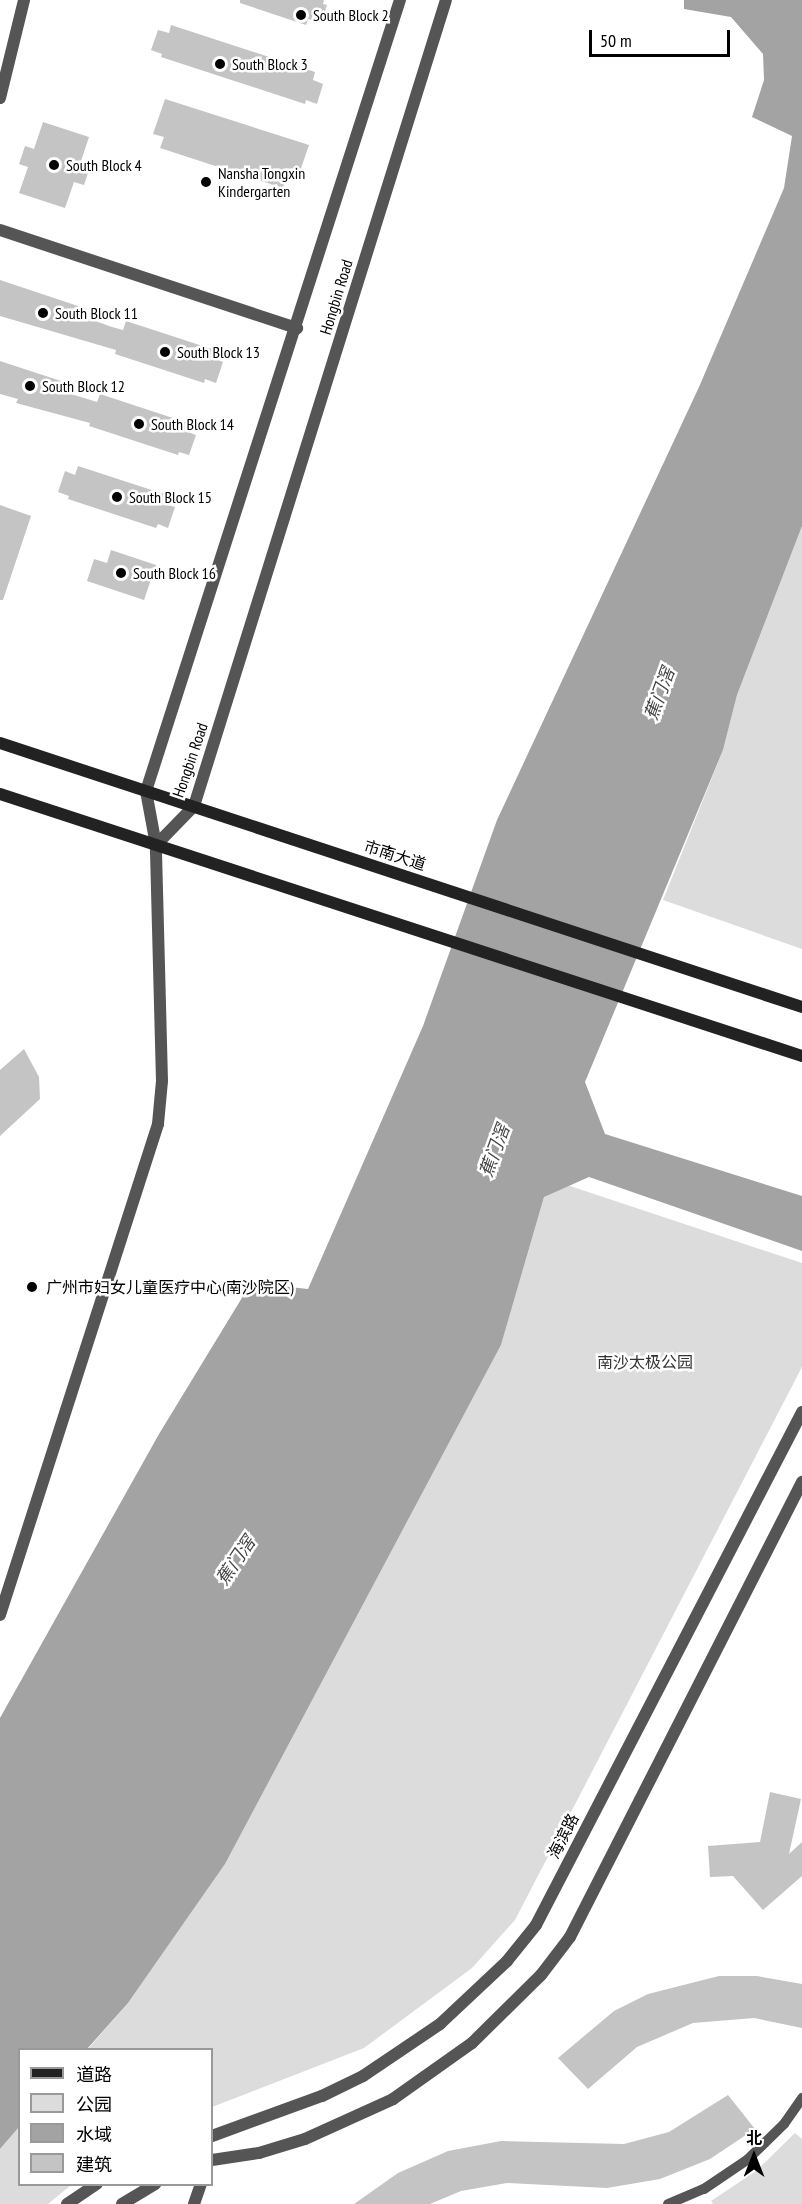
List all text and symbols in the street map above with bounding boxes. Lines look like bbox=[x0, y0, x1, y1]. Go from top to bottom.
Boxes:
place label: South Block 2 bbox=[313, 5, 389, 25]
marker: South Block 2 bbox=[294, 8, 308, 22]
scale bar bbox=[592, 18, 733, 56]
text: 50 m bbox=[600, 29, 632, 52]
place label: South Block 3 bbox=[232, 54, 308, 74]
marker: South Block 3 bbox=[213, 57, 227, 71]
place label: South Block 4 bbox=[66, 155, 142, 175]
marker: South Block 4 bbox=[47, 158, 61, 172]
place label: Nansha Tongxin Kindergarten bbox=[218, 163, 306, 201]
marker: Nansha Tongxin Kindergarten bbox=[199, 175, 213, 189]
street label: Hongbin Road bbox=[315, 257, 357, 337]
place label: South Block 11 bbox=[55, 303, 138, 323]
marker: South Block 11 bbox=[36, 306, 50, 320]
place label: South Block 13 bbox=[177, 342, 260, 362]
marker: South Block 13 bbox=[158, 345, 172, 359]
place label: South Block 12 bbox=[42, 376, 125, 396]
marker: South Block 12 bbox=[23, 379, 37, 393]
place label: South Block 14 bbox=[151, 414, 234, 434]
marker: South Block 14 bbox=[132, 417, 146, 431]
place label: South Block 15 bbox=[129, 487, 212, 507]
marker: South Block 15 bbox=[110, 490, 124, 504]
place label: South Block 16 bbox=[133, 563, 216, 583]
marker: South Block 16 bbox=[114, 566, 128, 580]
water label: 蕉门滘 bbox=[641, 665, 679, 723]
street label: Hongbin Road bbox=[168, 720, 212, 800]
street label: 市南大道 bbox=[362, 836, 428, 874]
water label: 蕉门滘 bbox=[476, 1122, 514, 1180]
place label: 广州市妇女儿童医疗中心(南沙院区) bbox=[46, 1277, 293, 1297]
marker: 广州市妇女儿童医疗中心(南沙院区) bbox=[23, 1278, 41, 1296]
park label: 南沙太极公园 bbox=[597, 1352, 693, 1372]
water label: 蕉门滘 bbox=[212, 1533, 260, 1589]
street label: 海滨路 bbox=[544, 1810, 582, 1862]
legend bbox=[18, 2048, 213, 2186]
text: 道路 bbox=[76, 2063, 112, 2086]
text: 公园 bbox=[76, 2093, 112, 2116]
text: 水域 bbox=[76, 2123, 112, 2146]
north arrow bbox=[724, 2126, 784, 2186]
text: 北 bbox=[746, 2128, 762, 2148]
text: 建筑 bbox=[76, 2153, 112, 2176]

